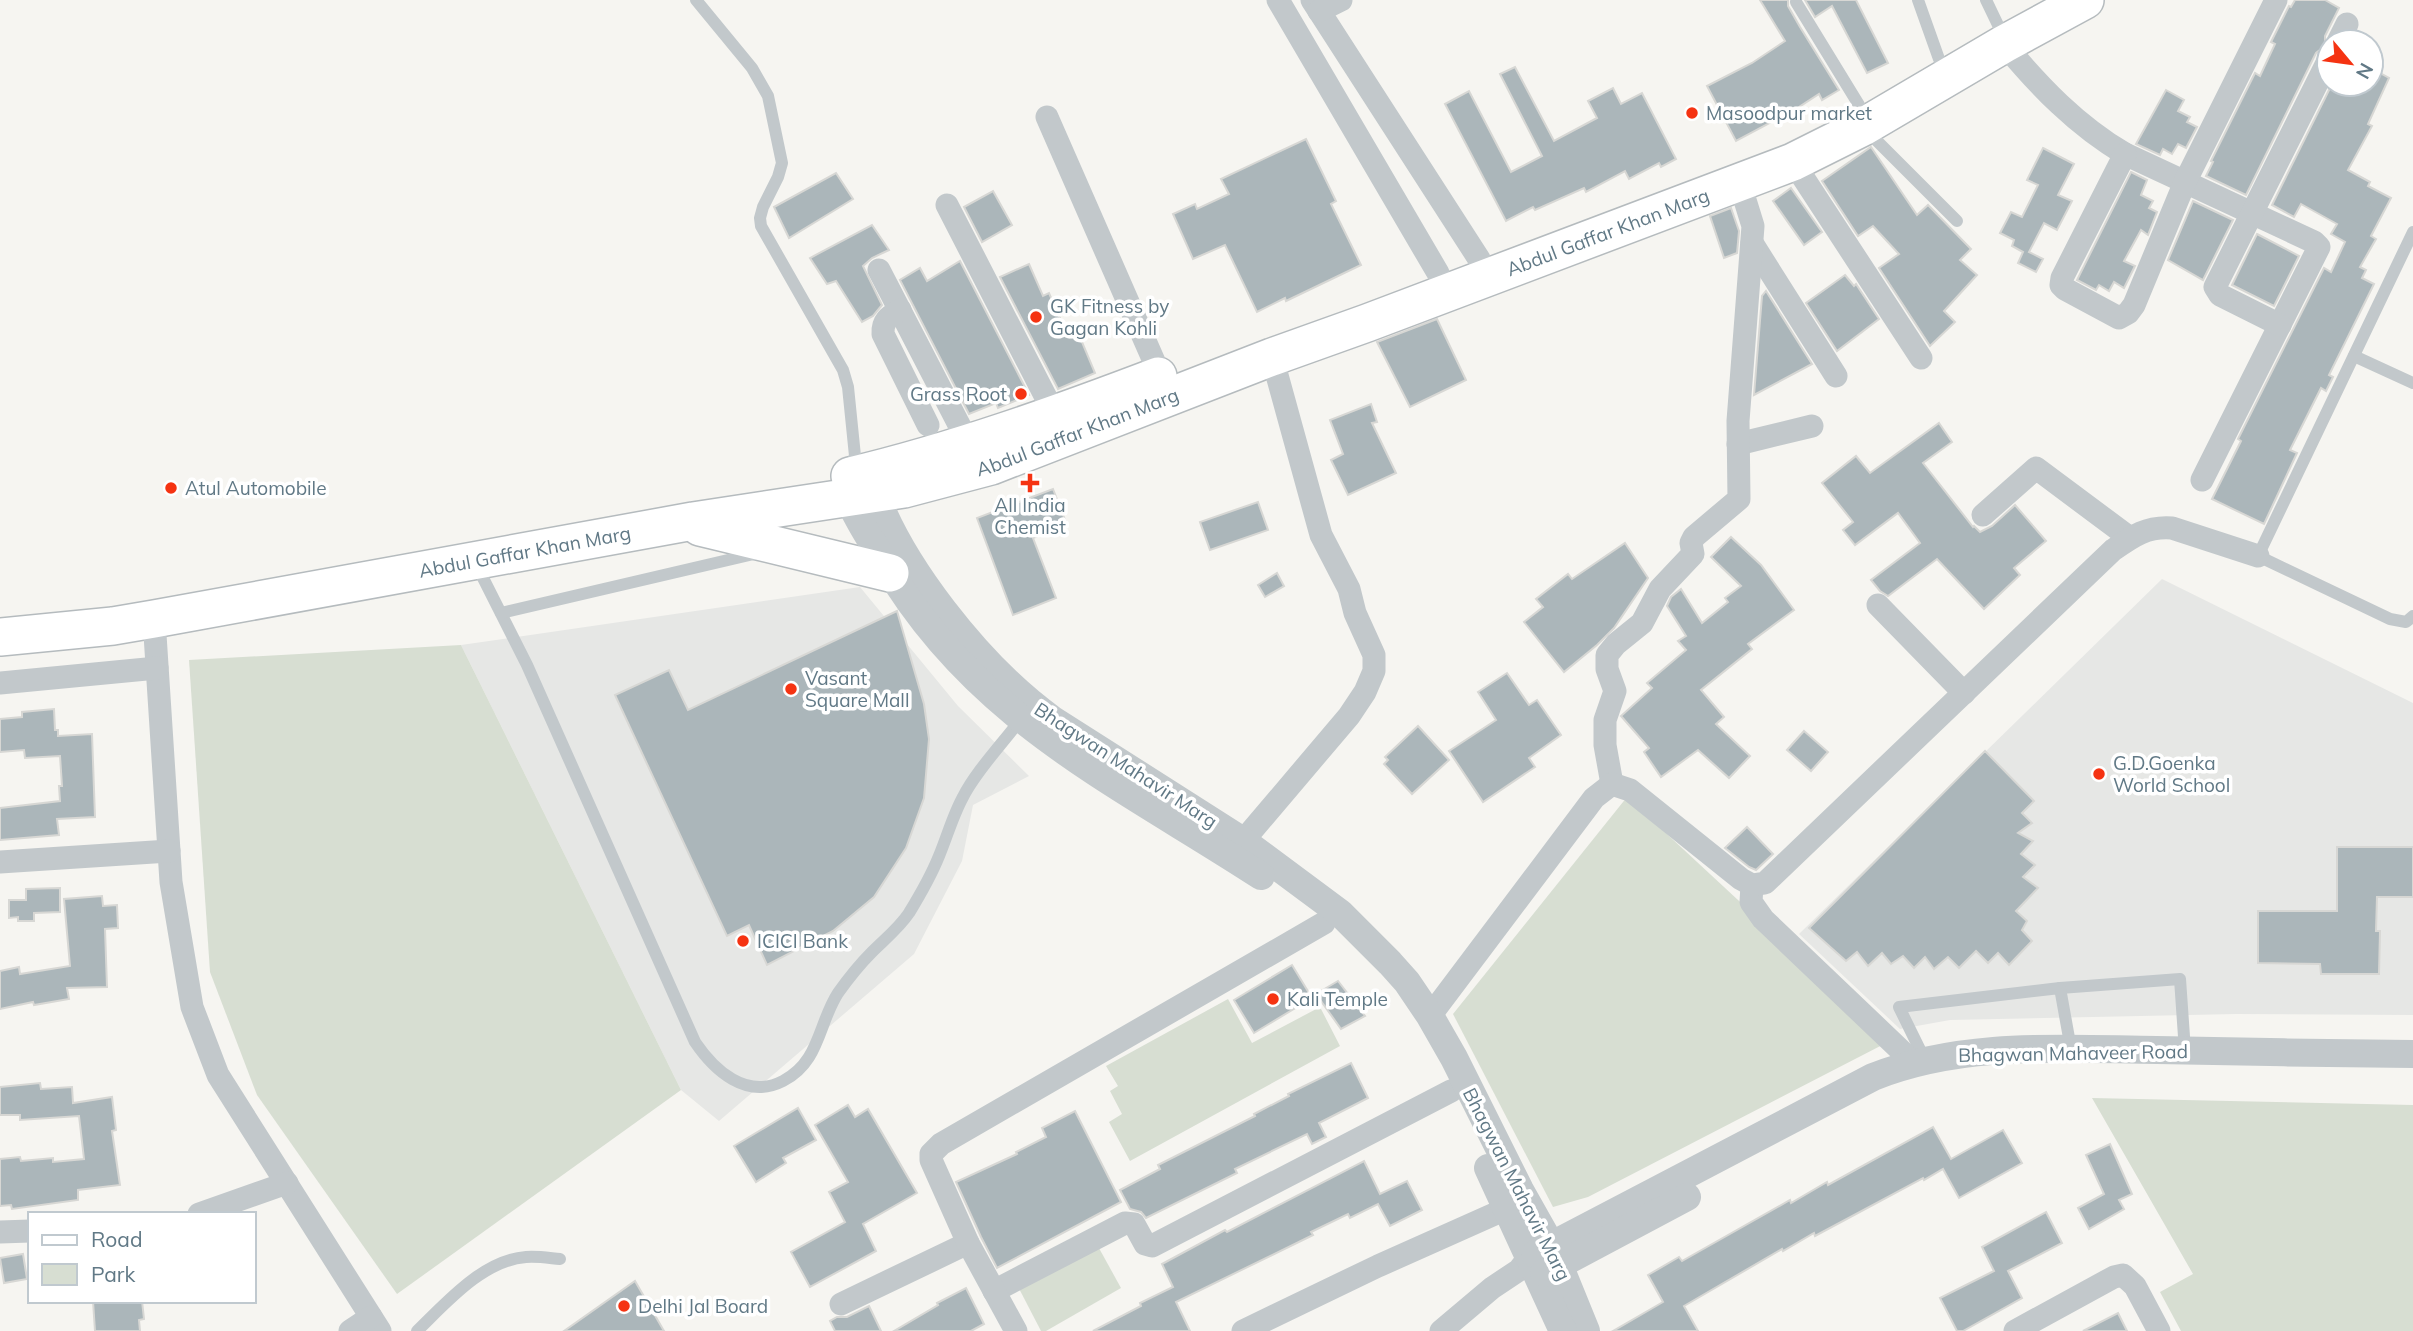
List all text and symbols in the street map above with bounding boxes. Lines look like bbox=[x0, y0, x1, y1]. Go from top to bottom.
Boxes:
north arrow bbox=[2315, 28, 2385, 98]
text: N bbox=[2351, 59, 2379, 83]
place label: Masoodpur market bbox=[1706, 101, 1872, 125]
marker: Masoodpur market bbox=[1684, 105, 1700, 121]
street label: Abdul Gaffar Khan Marg bbox=[1503, 183, 1712, 281]
place label: GK Fitness by Gagan Kohli bbox=[1050, 294, 1169, 340]
marker: GK Fitness by Gagan Kohli bbox=[1028, 309, 1044, 325]
place label: Grass Root bbox=[910, 382, 1007, 406]
street label: Abdul Gaffar Khan Marg bbox=[974, 382, 1182, 481]
marker: Grass Root bbox=[1013, 386, 1029, 402]
marker: All India Chemist bbox=[1022, 475, 1038, 491]
place label: Atul Automobile bbox=[185, 476, 326, 500]
marker: Atul Automobile bbox=[163, 480, 179, 496]
place label: All India Chemist bbox=[994, 493, 1066, 539]
street label: Abdul Gaffar Khan Marg bbox=[417, 521, 633, 583]
place label: Vasant Square Mall bbox=[805, 666, 909, 712]
marker: Vasant Square Mall bbox=[783, 681, 799, 697]
street label: Bhagwan Mahavir Marg bbox=[1030, 697, 1222, 833]
place label: G.D.Goenka World School bbox=[2113, 751, 2230, 797]
marker: G.D.Goenka World School bbox=[2091, 766, 2107, 782]
place label: ICICI Bank bbox=[757, 929, 848, 953]
marker: ICICI Bank bbox=[735, 933, 751, 949]
place label: Kali Temple bbox=[1287, 987, 1388, 1011]
marker: Kali Temple bbox=[1265, 991, 1281, 1007]
street label: Bhagwan Mahaveer Road bbox=[1958, 1039, 2188, 1067]
street label: Bhagwan Mahavir Marg bbox=[1458, 1084, 1576, 1284]
legend bbox=[28, 1212, 256, 1303]
text: Road bbox=[91, 1226, 142, 1252]
text: Park bbox=[91, 1261, 135, 1287]
place label: Delhi Jal Board bbox=[638, 1294, 768, 1318]
marker: Delhi Jal Board bbox=[616, 1298, 632, 1314]

